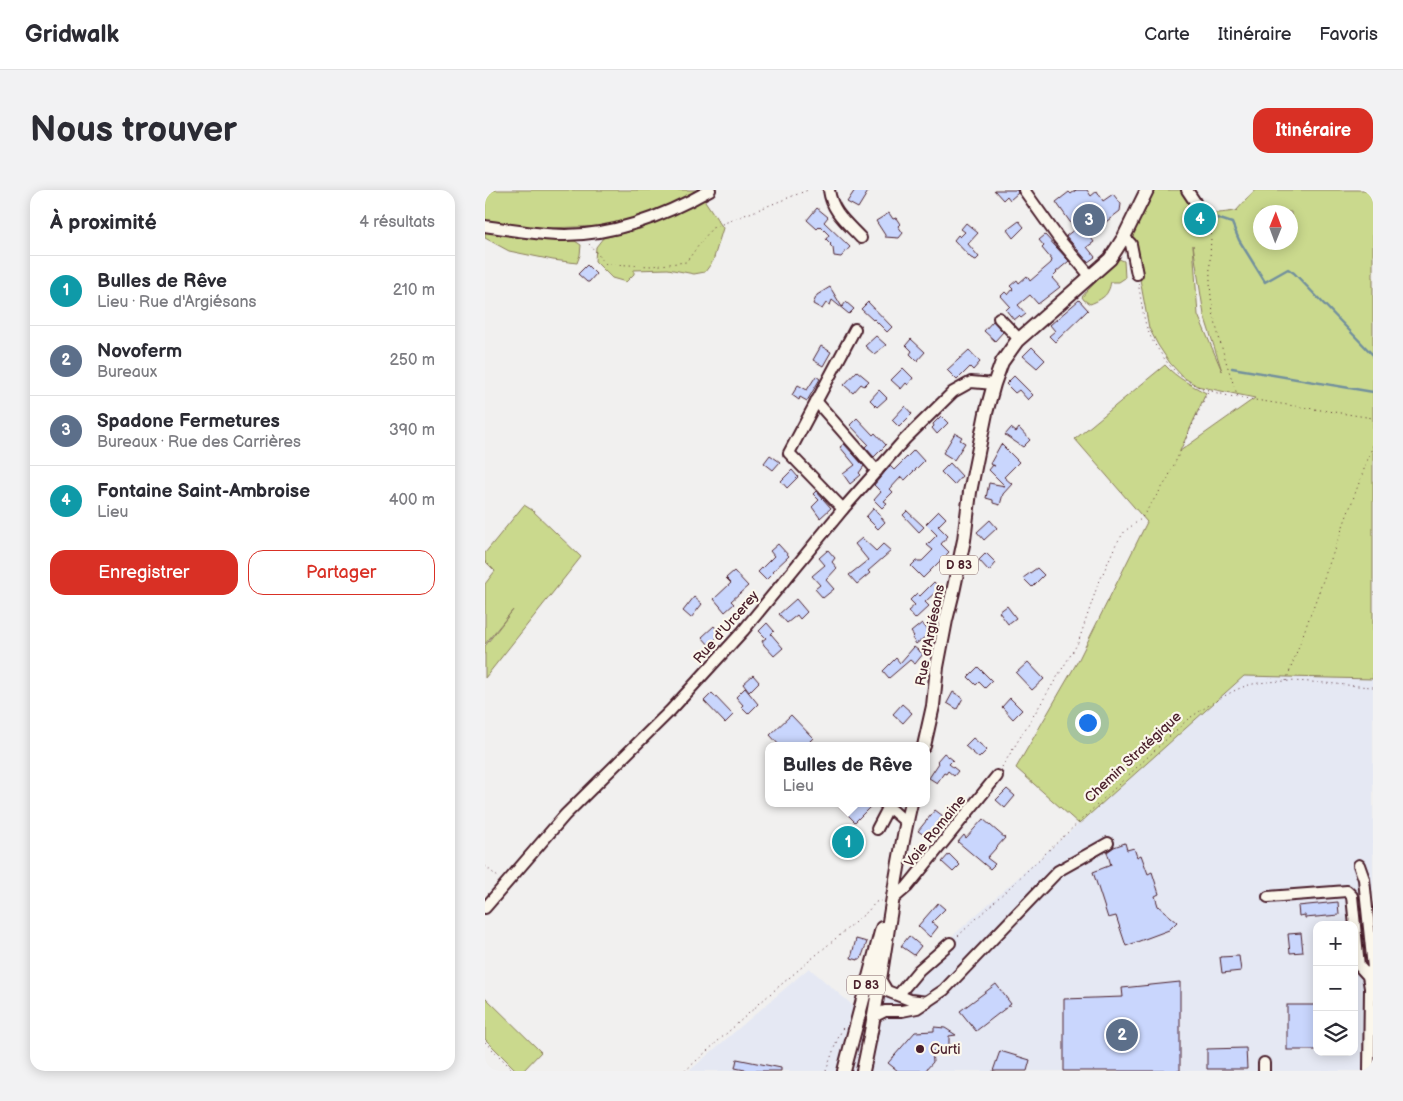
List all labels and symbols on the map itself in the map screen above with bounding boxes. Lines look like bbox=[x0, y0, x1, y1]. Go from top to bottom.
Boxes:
pin: 4 bbox=[1184, 200, 1216, 238]
pin: 3 bbox=[1073, 201, 1105, 239]
north arrow bbox=[1253, 205, 1298, 250]
road number: D 83 bbox=[940, 556, 978, 574]
street label: Rue d'Argiésans bbox=[912, 583, 948, 687]
street label: Rue d'Urcerey bbox=[690, 587, 763, 667]
street label: Chemin Stratégique bbox=[1081, 708, 1185, 806]
your location bbox=[1075, 710, 1101, 736]
street label: Voie Romaine bbox=[901, 792, 969, 870]
pin: 1 bbox=[832, 823, 864, 861]
road number: D 83 bbox=[847, 976, 885, 994]
pin: 2 bbox=[1106, 1016, 1138, 1054]
place label: Curti bbox=[930, 1041, 961, 1058]
marker: Curti bbox=[914, 1043, 926, 1055]

